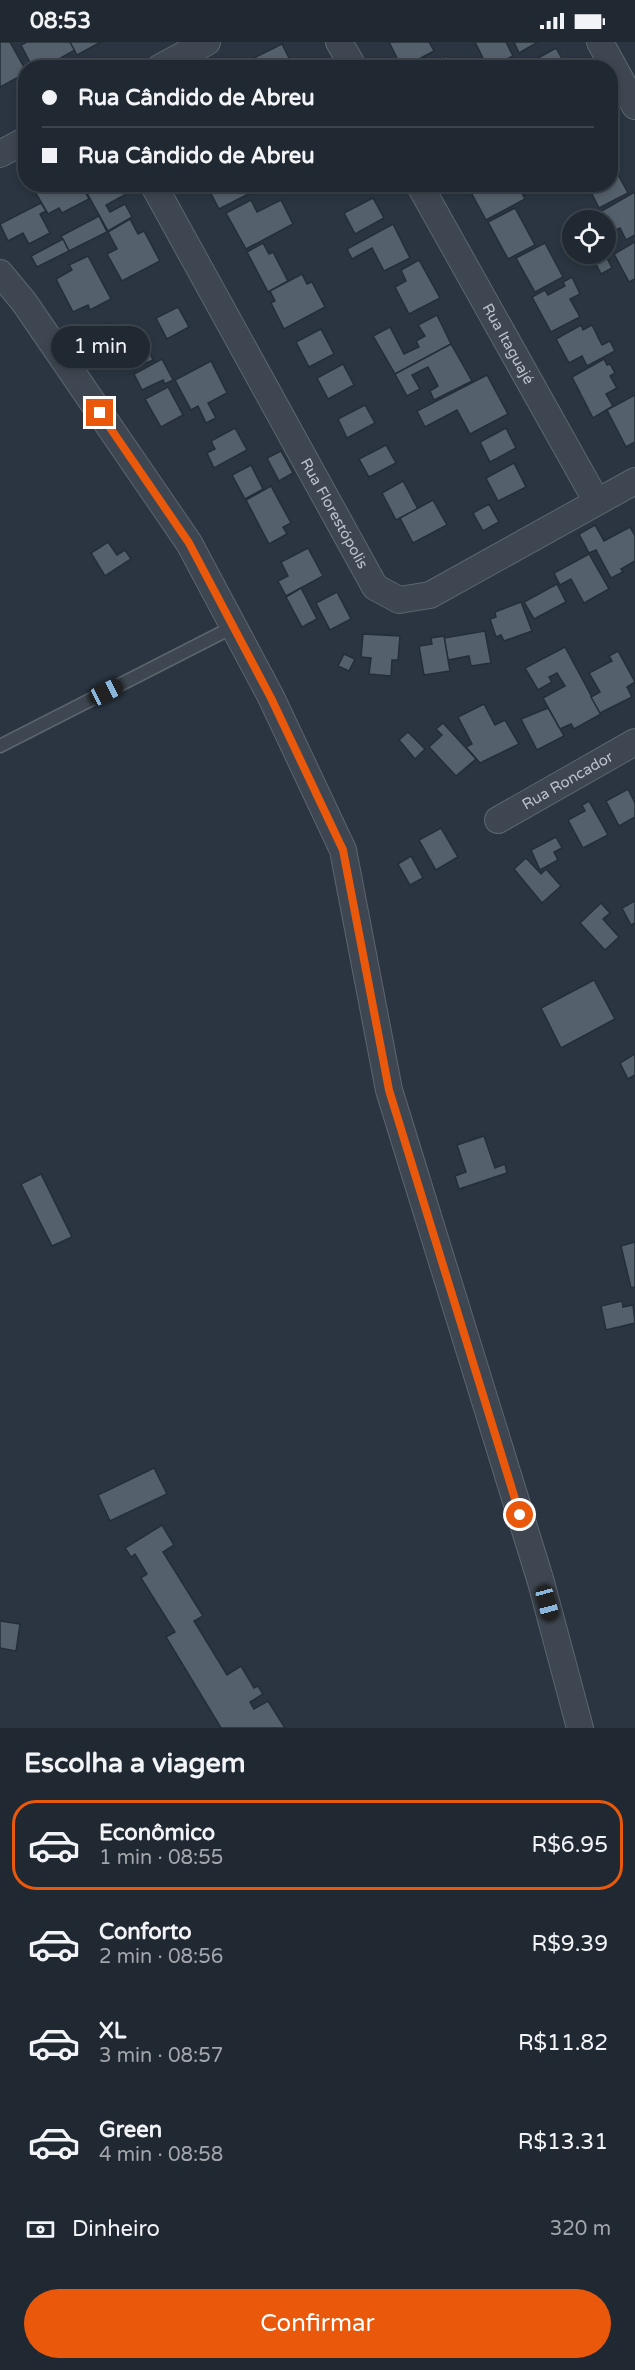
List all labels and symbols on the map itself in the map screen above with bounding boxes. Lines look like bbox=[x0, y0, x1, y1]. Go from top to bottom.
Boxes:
street label: Rua Itaguajé bbox=[479, 300, 538, 387]
callout: 1 min bbox=[51, 326, 150, 368]
route end bbox=[86, 399, 113, 426]
street label: Rua Florestópolis bbox=[297, 455, 372, 572]
car bbox=[86, 676, 126, 708]
street label: Rua Roncador bbox=[519, 747, 616, 813]
route start bbox=[506, 1501, 533, 1528]
car bbox=[534, 1583, 560, 1623]

